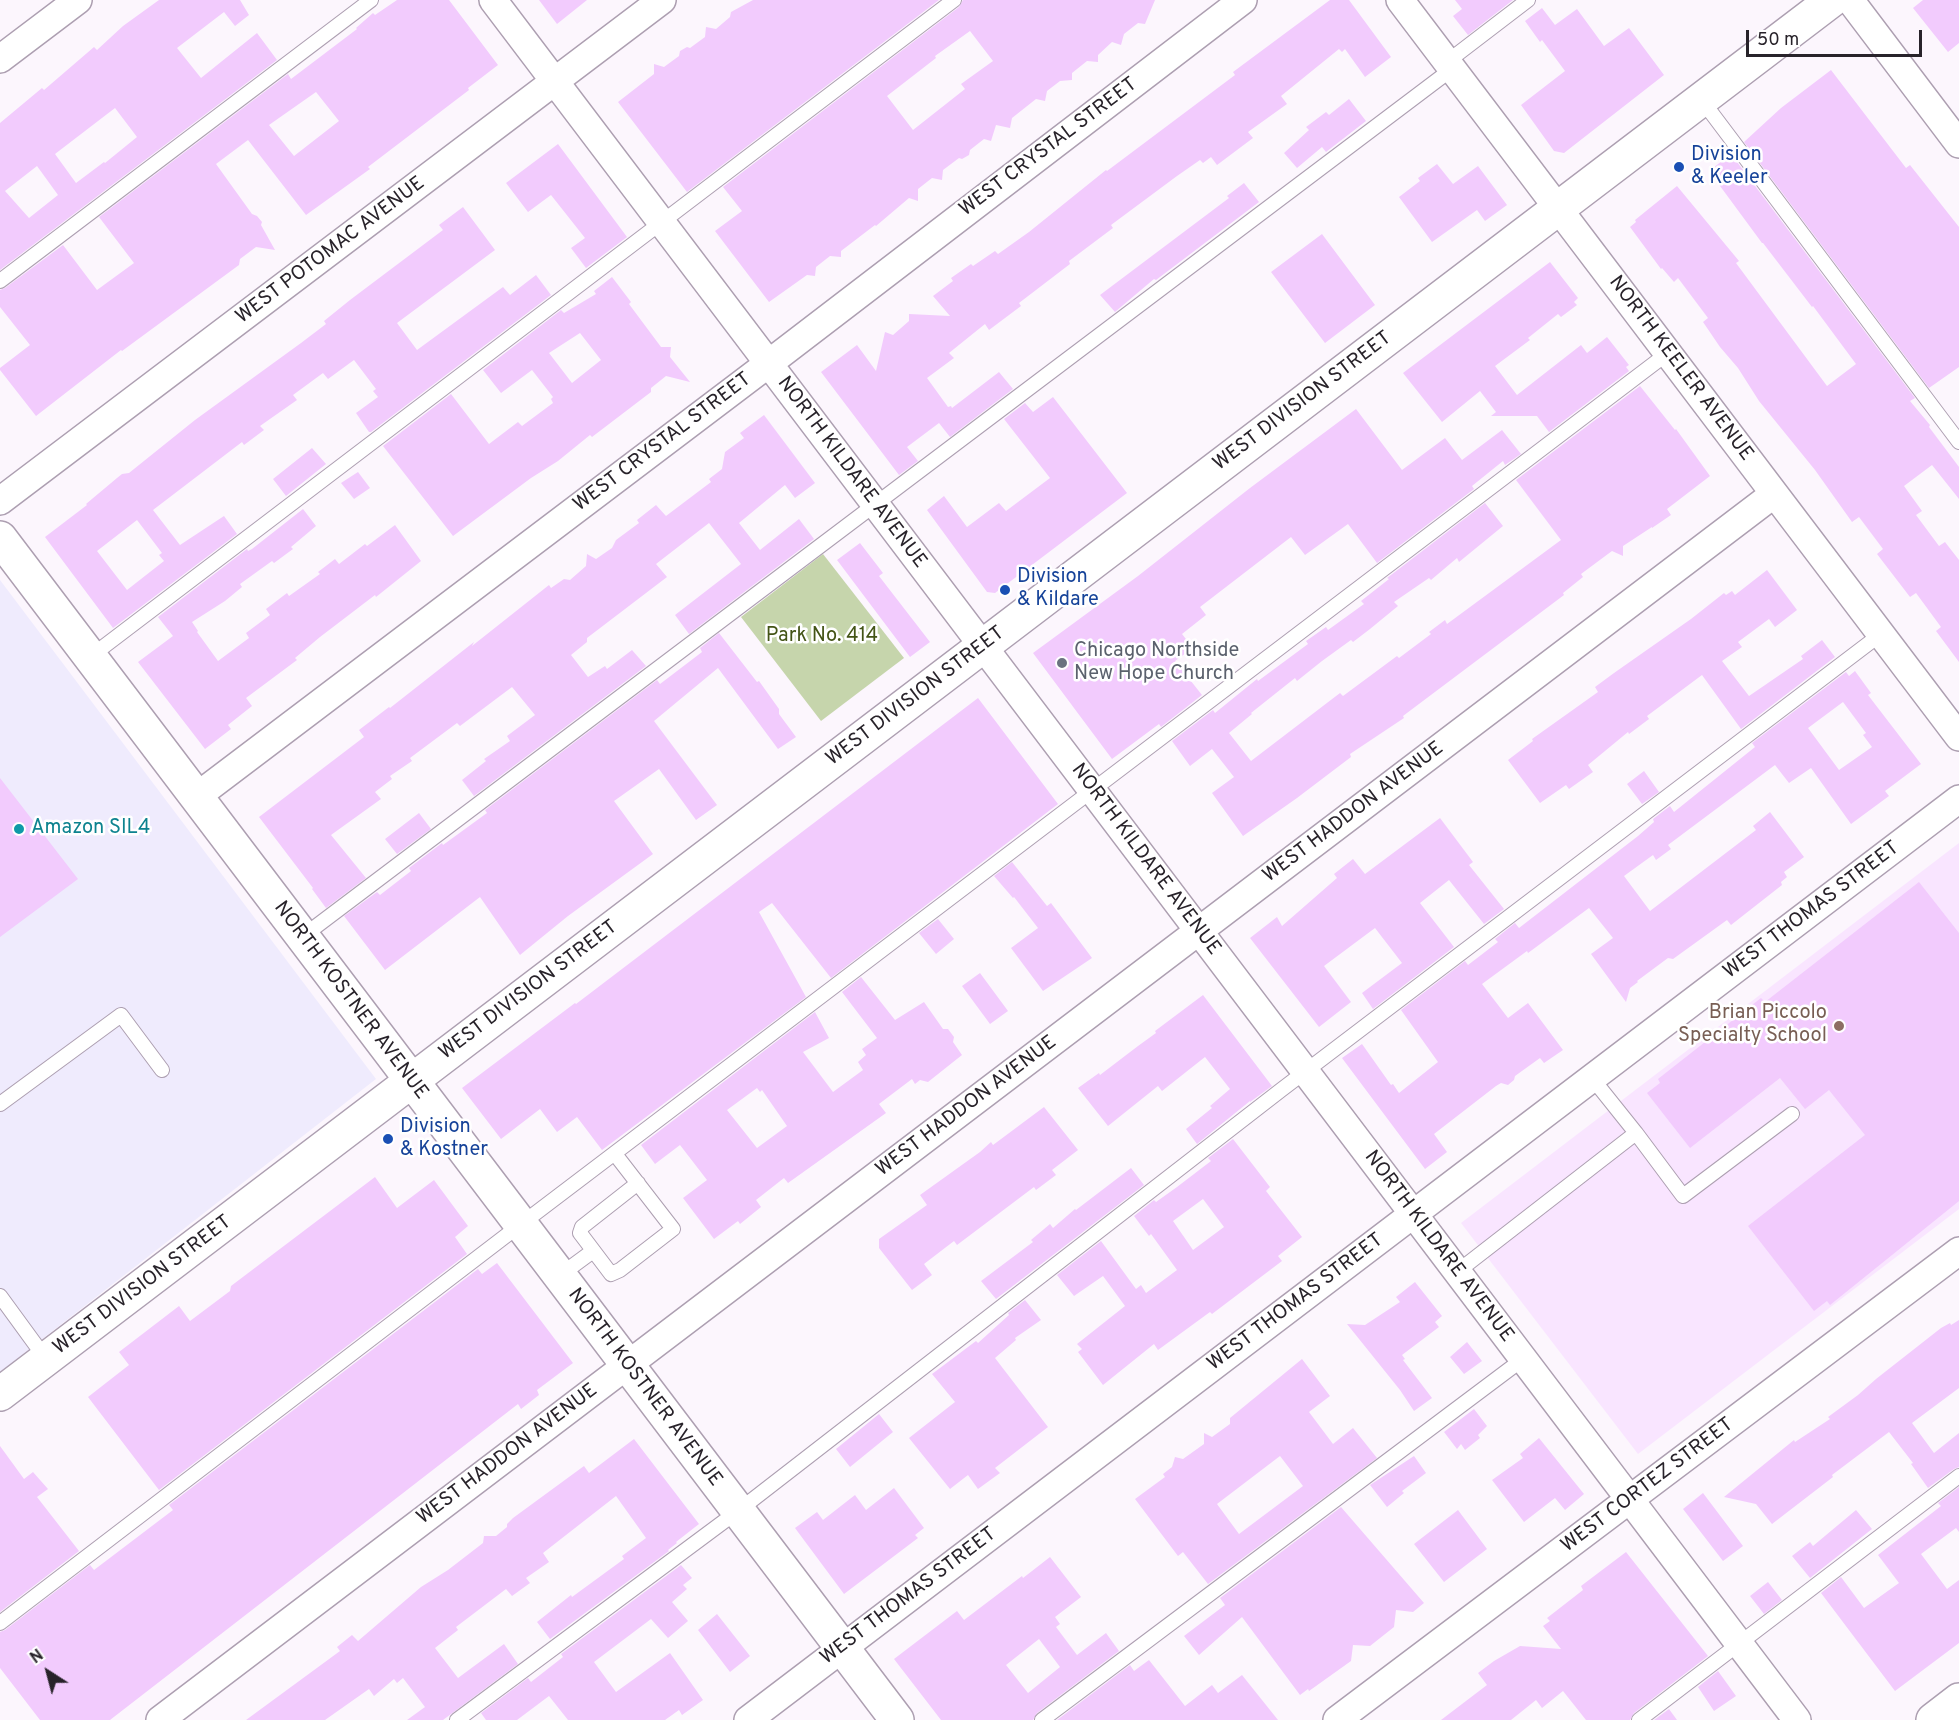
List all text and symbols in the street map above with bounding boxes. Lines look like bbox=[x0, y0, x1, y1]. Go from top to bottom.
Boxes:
scale bar bbox=[1749, 18, 1924, 56]
text: 50 m bbox=[1757, 29, 1799, 52]
street label: WEST CRYSTAL STREET bbox=[955, 73, 1143, 223]
place label: Division & Keeler bbox=[1691, 144, 1768, 191]
marker: Division & Keeler bbox=[1672, 160, 1686, 174]
street label: WEST POTOMAC AVENUE bbox=[232, 172, 430, 330]
street label: NORTH KEELER AVENUE bbox=[1602, 272, 1758, 466]
street label: WEST DIVISION STREET bbox=[1209, 327, 1397, 477]
street label: WEST CRYSTAL STREET bbox=[569, 368, 757, 518]
street label: NORTH KILDARE AVENUE bbox=[771, 372, 931, 574]
place label: Division & Kildare bbox=[1017, 566, 1099, 613]
marker: Division & Kildare bbox=[998, 583, 1012, 597]
street label: WEST DIVISION STREET bbox=[822, 622, 1010, 772]
park label: Park No. 414 bbox=[766, 625, 878, 649]
place label: Chicago Northside New Hope Church bbox=[1074, 640, 1239, 687]
marker: Chicago Northside New Hope Church bbox=[1055, 656, 1069, 670]
street label: WEST HADDON AVENUE bbox=[1259, 737, 1449, 889]
street label: NORTH KILDARE AVENUE bbox=[1065, 759, 1225, 961]
place label: Amazon SIL4 bbox=[31, 817, 150, 841]
marker: Amazon SIL4 bbox=[12, 822, 26, 836]
street label: WEST THOMAS STREET bbox=[1719, 837, 1905, 985]
street label: NORTH KOSTNER AVENUE bbox=[268, 897, 432, 1105]
street label: WEST DIVISION STREET bbox=[435, 916, 623, 1066]
place label: Brian Piccolo Specialty School bbox=[1678, 1002, 1827, 1049]
marker: Brian Piccolo Specialty School bbox=[1832, 1019, 1846, 1033]
street label: WEST HADDON AVENUE bbox=[872, 1031, 1062, 1183]
place label: Division & Kostner bbox=[400, 1116, 488, 1163]
marker: Division & Kostner bbox=[381, 1132, 395, 1146]
street label: NORTH KILDARE AVENUE bbox=[1358, 1146, 1518, 1348]
street label: WEST DIVISION STREET bbox=[49, 1211, 237, 1361]
street label: WEST THOMAS STREET bbox=[1203, 1229, 1389, 1377]
street label: NORTH KOSTNER AVENUE bbox=[562, 1284, 726, 1492]
street label: WEST HADDON AVENUE bbox=[413, 1379, 603, 1531]
street label: WEST CORTEZ STREET bbox=[1557, 1413, 1739, 1559]
street label: WEST THOMAS STREET bbox=[816, 1523, 1002, 1671]
north arrow bbox=[18, 1642, 78, 1702]
text: N bbox=[27, 1646, 48, 1669]

